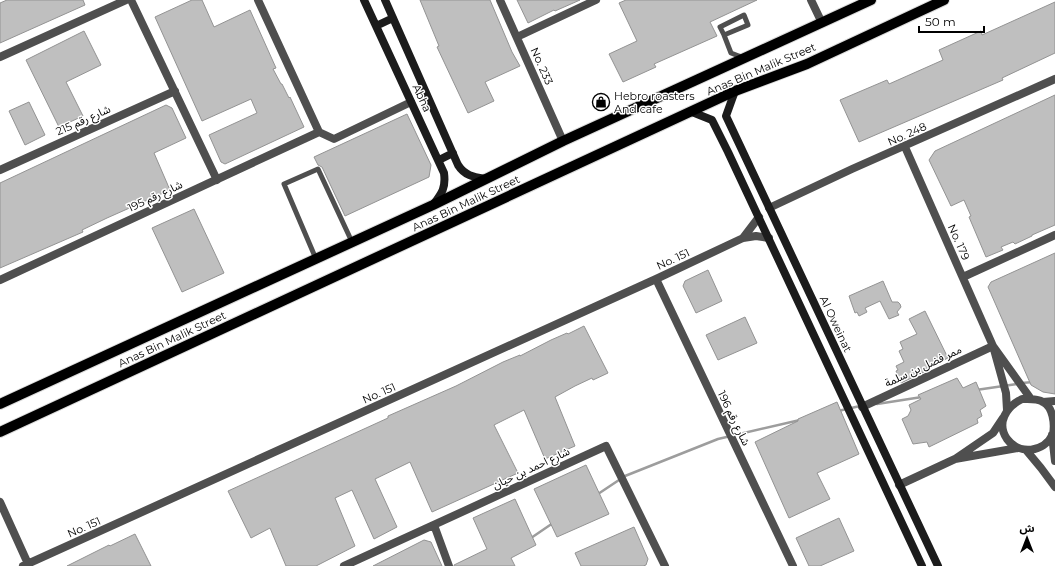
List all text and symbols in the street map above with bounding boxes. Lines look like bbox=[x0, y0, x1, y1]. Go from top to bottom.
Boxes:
scale bar bbox=[919, 8, 984, 34]
text: 50 m bbox=[925, 14, 956, 29]
street label: Anas Bin Malik Street bbox=[704, 39, 818, 98]
street label: No. 233 bbox=[528, 45, 556, 87]
street label: Abha bbox=[409, 82, 435, 114]
place label: Hebro roasters And cafe bbox=[614, 89, 695, 116]
shop icon: Hebro roasters And cafe bbox=[591, 92, 611, 112]
street label: شارع رقم 215 bbox=[53, 102, 114, 140]
street label: No. 248 bbox=[885, 119, 929, 149]
street label: Anas Bin Malik Street bbox=[410, 172, 523, 234]
street label: شارع رقم 195 bbox=[125, 177, 186, 217]
street label: No. 179 bbox=[945, 222, 973, 262]
street label: No. 151 bbox=[654, 245, 692, 273]
street label: Al Oweinat bbox=[817, 294, 855, 355]
street label: Anas Bin Malik Street bbox=[116, 308, 229, 370]
street label: ممر فضل بن سلمة bbox=[882, 342, 964, 390]
street label: No. 151 bbox=[360, 379, 398, 407]
street label: شارع رقم 196 bbox=[713, 388, 753, 449]
street label: شارع احمد بن حيان bbox=[490, 444, 573, 493]
street label: No. 151 bbox=[65, 513, 103, 541]
north arrow bbox=[1007, 518, 1047, 558]
text: ش bbox=[1019, 521, 1035, 535]

